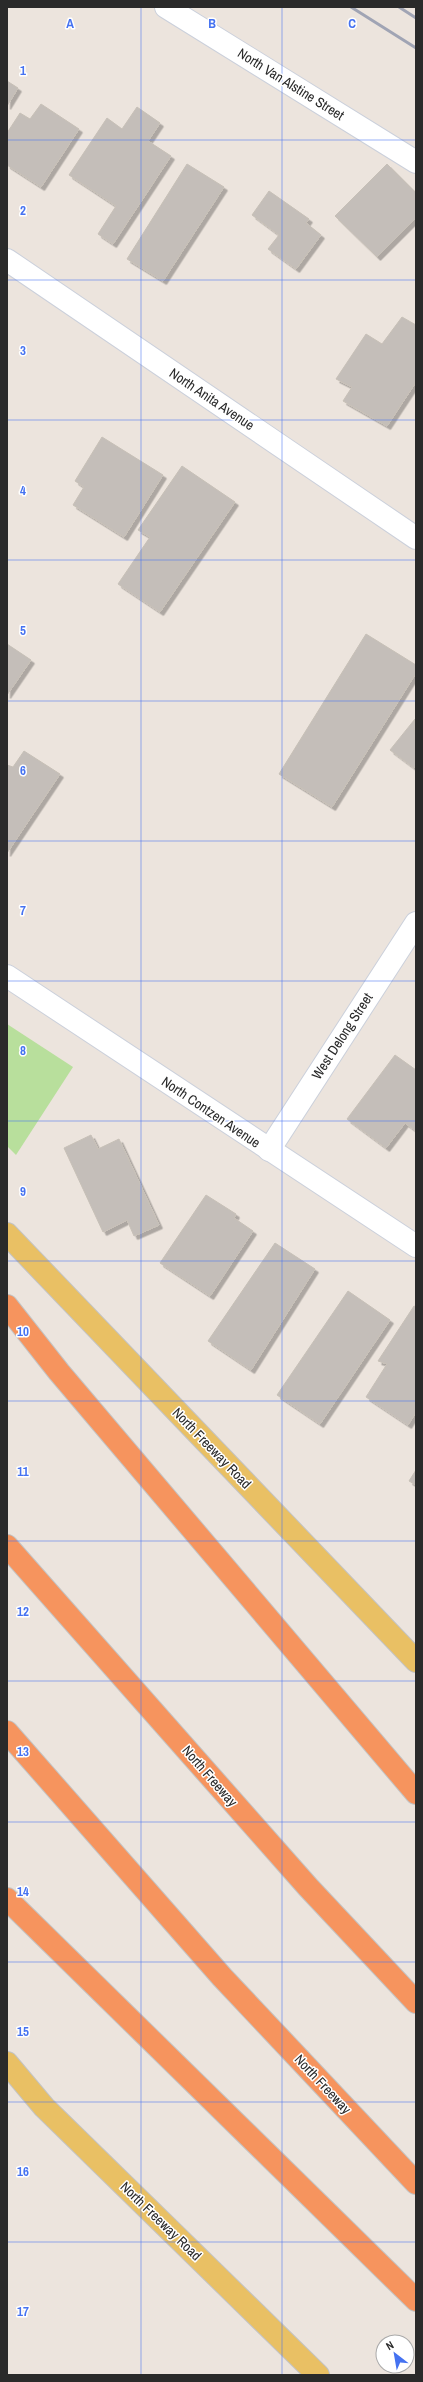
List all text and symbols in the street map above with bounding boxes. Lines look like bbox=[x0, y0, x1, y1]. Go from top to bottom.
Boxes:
text: A bbox=[66, 15, 74, 32]
text: B bbox=[208, 15, 216, 32]
text: C bbox=[348, 15, 356, 32]
street label: North Van Alstine Street bbox=[234, 44, 348, 124]
text: 1 bbox=[20, 62, 26, 79]
text: 2 bbox=[20, 202, 26, 219]
text: 3 bbox=[20, 342, 26, 359]
street label: North Anita Avenue bbox=[166, 364, 258, 434]
text: 4 bbox=[20, 482, 26, 499]
text: 5 bbox=[20, 622, 26, 639]
text: 6 bbox=[20, 762, 26, 779]
text: 7 bbox=[20, 902, 26, 919]
street label: West Delong Street bbox=[307, 989, 377, 1083]
text: 8 bbox=[20, 1042, 26, 1059]
street label: North Contzen Avenue bbox=[158, 1072, 264, 1152]
text: 9 bbox=[20, 1183, 26, 1200]
text: 10 bbox=[17, 1323, 29, 1340]
street label: North Freeway Road bbox=[169, 1404, 255, 1492]
text: 11 bbox=[17, 1463, 29, 1480]
text: 12 bbox=[17, 1603, 29, 1620]
street label: North Freeway bbox=[179, 1742, 242, 1811]
text: 13 bbox=[17, 1743, 29, 1760]
text: 14 bbox=[17, 1883, 29, 1900]
text: 15 bbox=[17, 2023, 29, 2040]
street label: North Freeway bbox=[291, 2050, 355, 2118]
text: 16 bbox=[17, 2163, 29, 2180]
street label: North Freeway Road bbox=[117, 2178, 205, 2264]
text: 17 bbox=[17, 2303, 29, 2320]
north arrow bbox=[375, 2334, 415, 2374]
text: N bbox=[383, 2338, 396, 2353]

